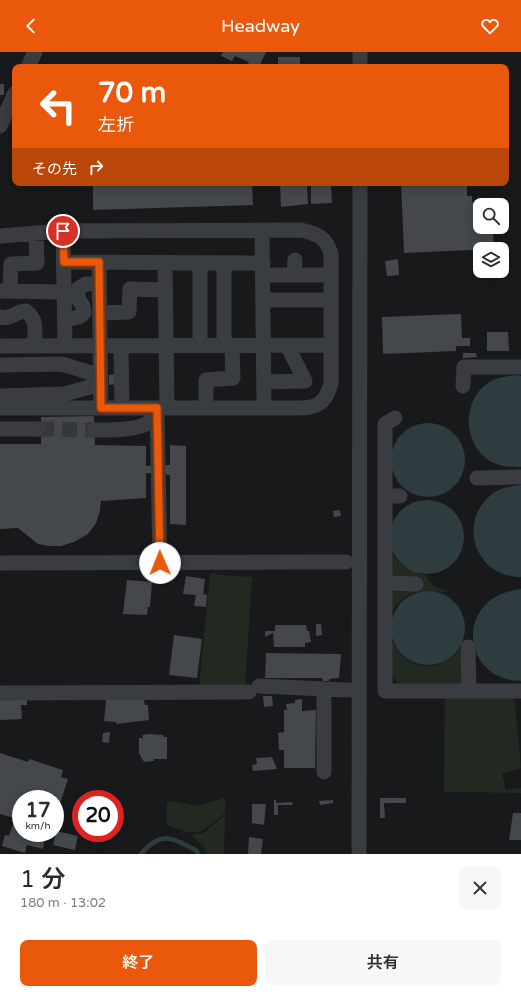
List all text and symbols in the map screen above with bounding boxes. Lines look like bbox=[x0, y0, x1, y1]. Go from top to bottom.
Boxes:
icon: back bbox=[20, 15, 42, 37]
text: Headway bbox=[221, 15, 300, 37]
icon: heart bbox=[479, 15, 501, 37]
text: 70 m bbox=[98, 76, 166, 110]
icon: left bbox=[32, 80, 84, 132]
text: 左折 bbox=[98, 114, 134, 136]
icon: right bbox=[85, 156, 107, 178]
text: その先 bbox=[32, 160, 77, 178]
map controls bbox=[473, 198, 509, 278]
button: search bbox=[473, 198, 509, 234]
pin bbox=[46, 214, 80, 248]
icon: arrive bbox=[52, 220, 74, 242]
button: layers bbox=[473, 242, 509, 278]
position arrow bbox=[139, 542, 181, 584]
speed limit sign: 20 bbox=[72, 790, 124, 842]
text: 17 bbox=[25, 799, 51, 823]
text: km/h bbox=[25, 820, 51, 832]
text: 1 分 bbox=[20, 865, 65, 894]
button: close bbox=[459, 867, 501, 909]
text: 180 m · 13:02 bbox=[20, 895, 106, 911]
button: 終了 bbox=[20, 940, 257, 986]
button: 共有 bbox=[265, 940, 501, 986]

